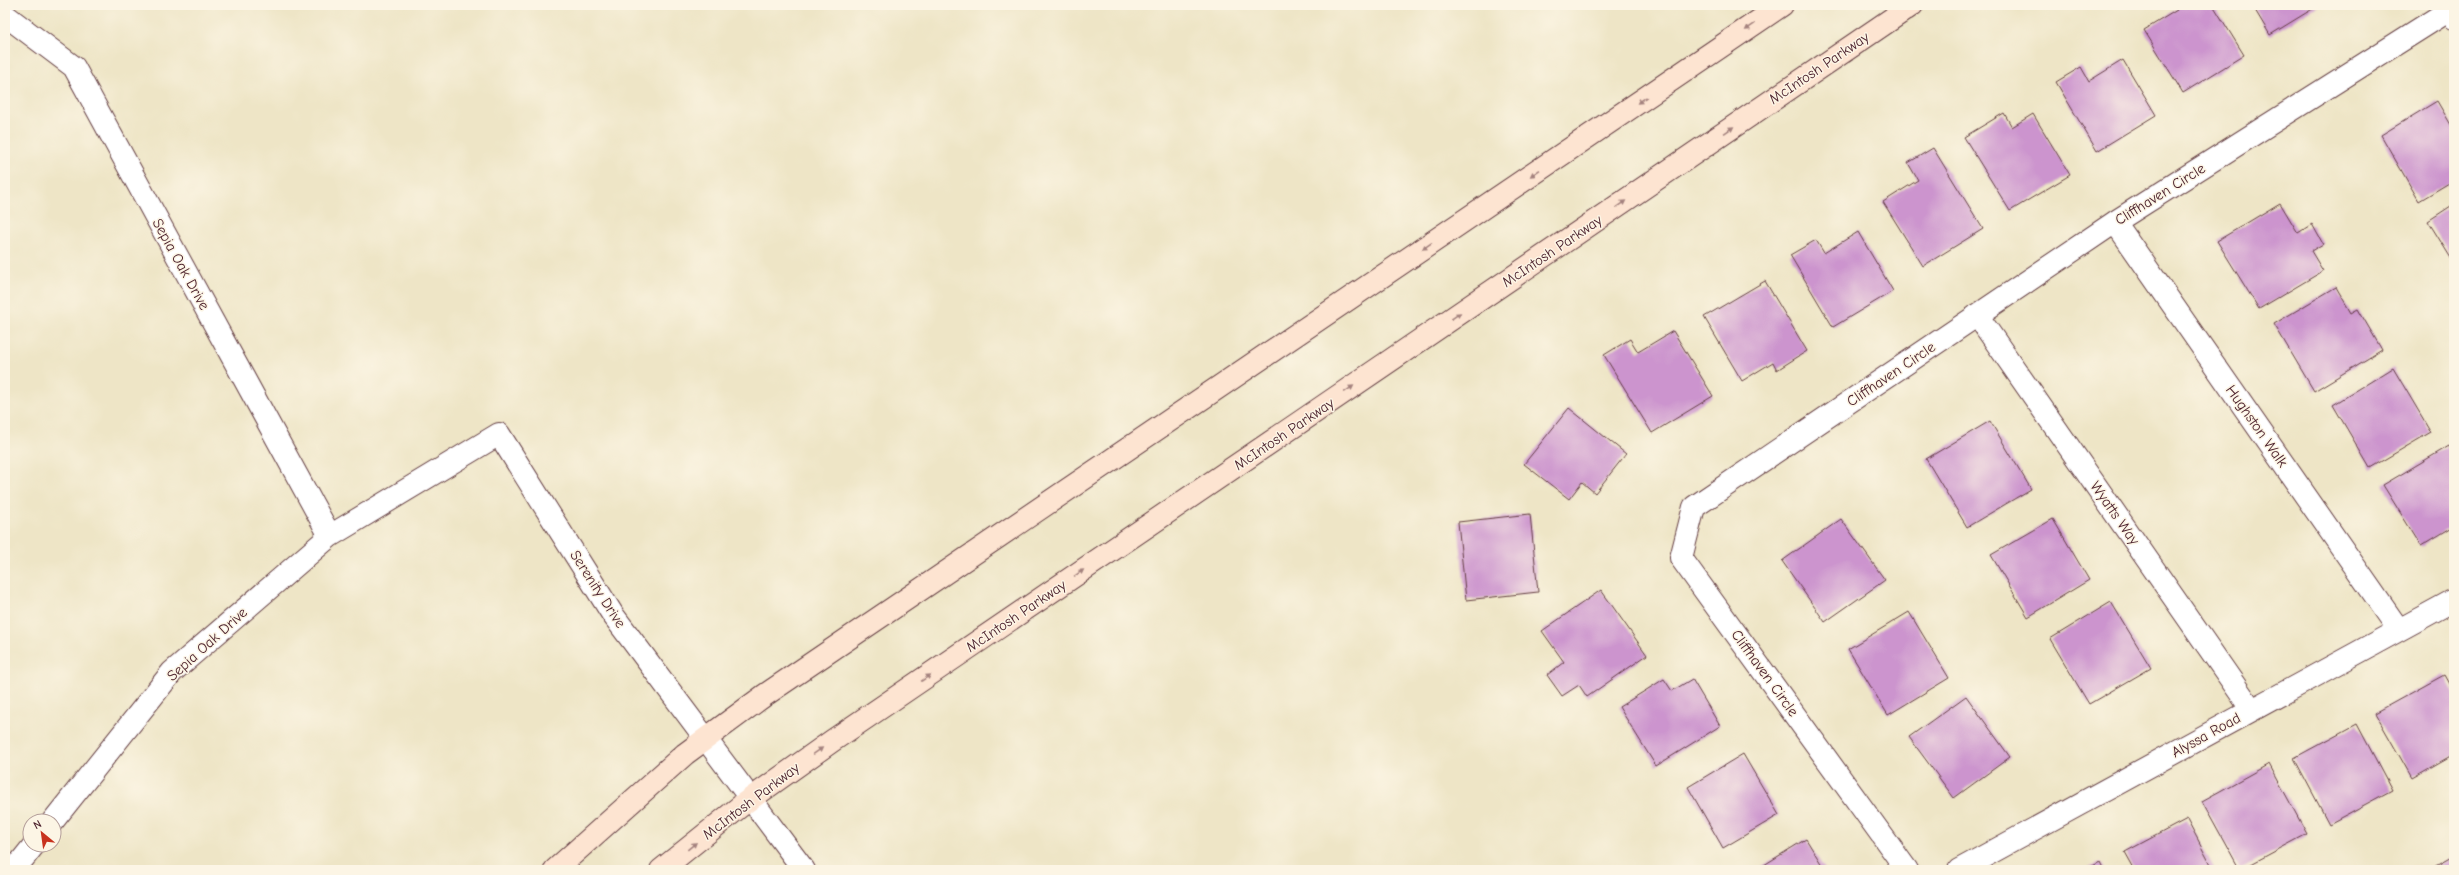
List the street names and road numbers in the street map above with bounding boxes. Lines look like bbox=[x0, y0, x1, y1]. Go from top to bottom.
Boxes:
street label: McIntosh Parkway bbox=[1766, 28, 1873, 108]
street label: Cliffhaven Circle bbox=[2112, 159, 2209, 229]
street label: McIntosh Parkway bbox=[1499, 211, 1606, 291]
street label: Sepia Oak Drive bbox=[148, 215, 214, 313]
street label: Cliffhaven Circle bbox=[1843, 337, 1939, 410]
street label: Hughston Walk bbox=[2222, 381, 2292, 471]
street label: McIntosh Parkway bbox=[1231, 394, 1338, 474]
street label: Wyatts Way bbox=[2087, 478, 2144, 548]
street label: Serenity Drive bbox=[566, 547, 630, 632]
street label: McIntosh Parkway bbox=[963, 576, 1070, 656]
street label: Sepia Oak Drive bbox=[163, 603, 251, 685]
street label: Cliffhaven Circle bbox=[1727, 626, 1803, 720]
street label: Alyssa Road bbox=[2168, 709, 2244, 761]
street label: McIntosh Parkway bbox=[699, 758, 803, 843]

